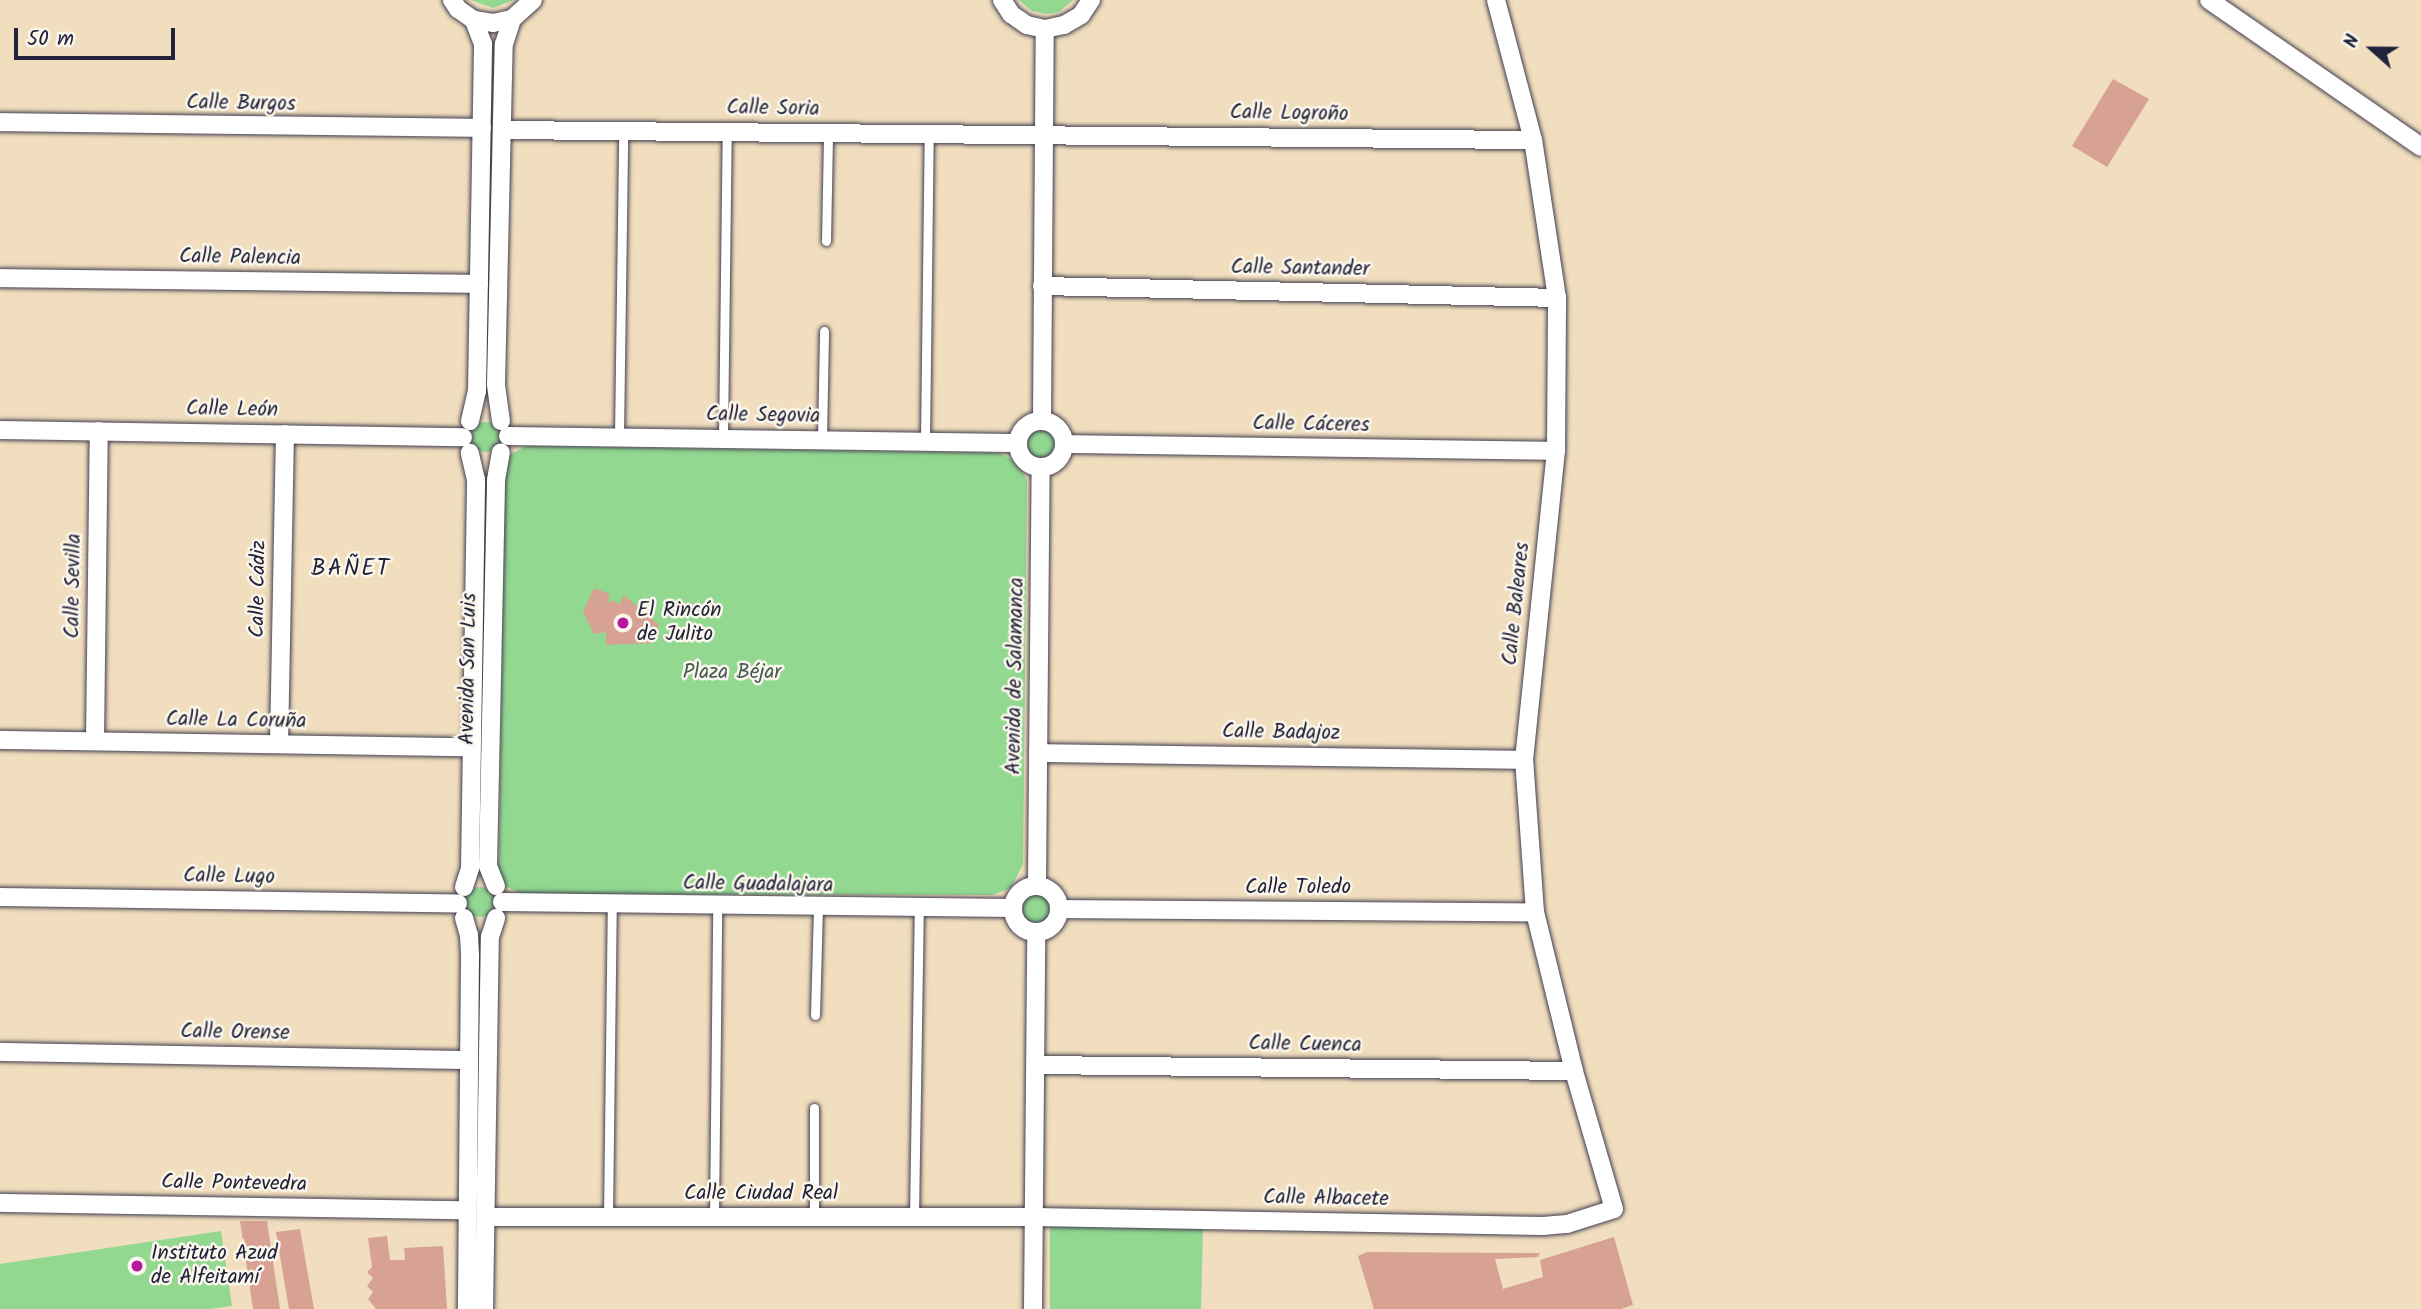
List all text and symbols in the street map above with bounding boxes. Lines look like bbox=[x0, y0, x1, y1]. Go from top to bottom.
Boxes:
scale bar bbox=[18, 14, 178, 58]
north arrow bbox=[2337, 14, 2407, 84]
text: 50 m bbox=[27, 23, 74, 56]
text: N bbox=[2336, 30, 2369, 52]
street label: Calle Burgos bbox=[186, 90, 296, 118]
street label: Calle Soria bbox=[726, 96, 820, 122]
street label: Calle Logroño bbox=[1229, 100, 1349, 128]
street label: Calle Palencia bbox=[179, 244, 301, 272]
street label: Calle Santander bbox=[1230, 255, 1370, 283]
street label: Calle León bbox=[186, 397, 278, 423]
street label: Calle Segovia bbox=[706, 402, 820, 430]
street label: Calle Cáceres bbox=[1252, 411, 1370, 439]
street label: Calle Sevilla bbox=[60, 533, 88, 639]
street label: Calle Cádiz bbox=[246, 540, 272, 638]
street label: Calle Baleares bbox=[1498, 541, 1536, 667]
district label: BAÑET bbox=[312, 555, 390, 583]
street label: Avenida de Salamanca bbox=[1002, 577, 1030, 775]
street label: Avenida San Luis bbox=[455, 593, 483, 745]
place label: El Rincón de Julito bbox=[637, 598, 721, 648]
marker: El Rincón de Julito bbox=[615, 615, 631, 631]
park label: Plaza Béjar bbox=[683, 660, 781, 686]
street label: Calle La Coruña bbox=[166, 707, 306, 735]
street label: Calle Badajoz bbox=[1222, 719, 1340, 747]
street label: Calle Lugo bbox=[183, 864, 275, 890]
street label: Calle Guadalajara bbox=[682, 871, 834, 899]
street label: Calle Toledo bbox=[1245, 875, 1351, 901]
street label: Calle Orense bbox=[180, 1019, 290, 1047]
street label: Calle Cuenca bbox=[1248, 1031, 1362, 1059]
street label: Calle Pontevedra bbox=[161, 1170, 307, 1198]
street label: Calle Ciudad Real bbox=[684, 1181, 838, 1207]
street label: Calle Albacete bbox=[1263, 1185, 1389, 1213]
place label: Instituto Azud de Alfeitamí bbox=[151, 1241, 278, 1291]
marker: Instituto Azud de Alfeitamí bbox=[129, 1258, 145, 1274]

